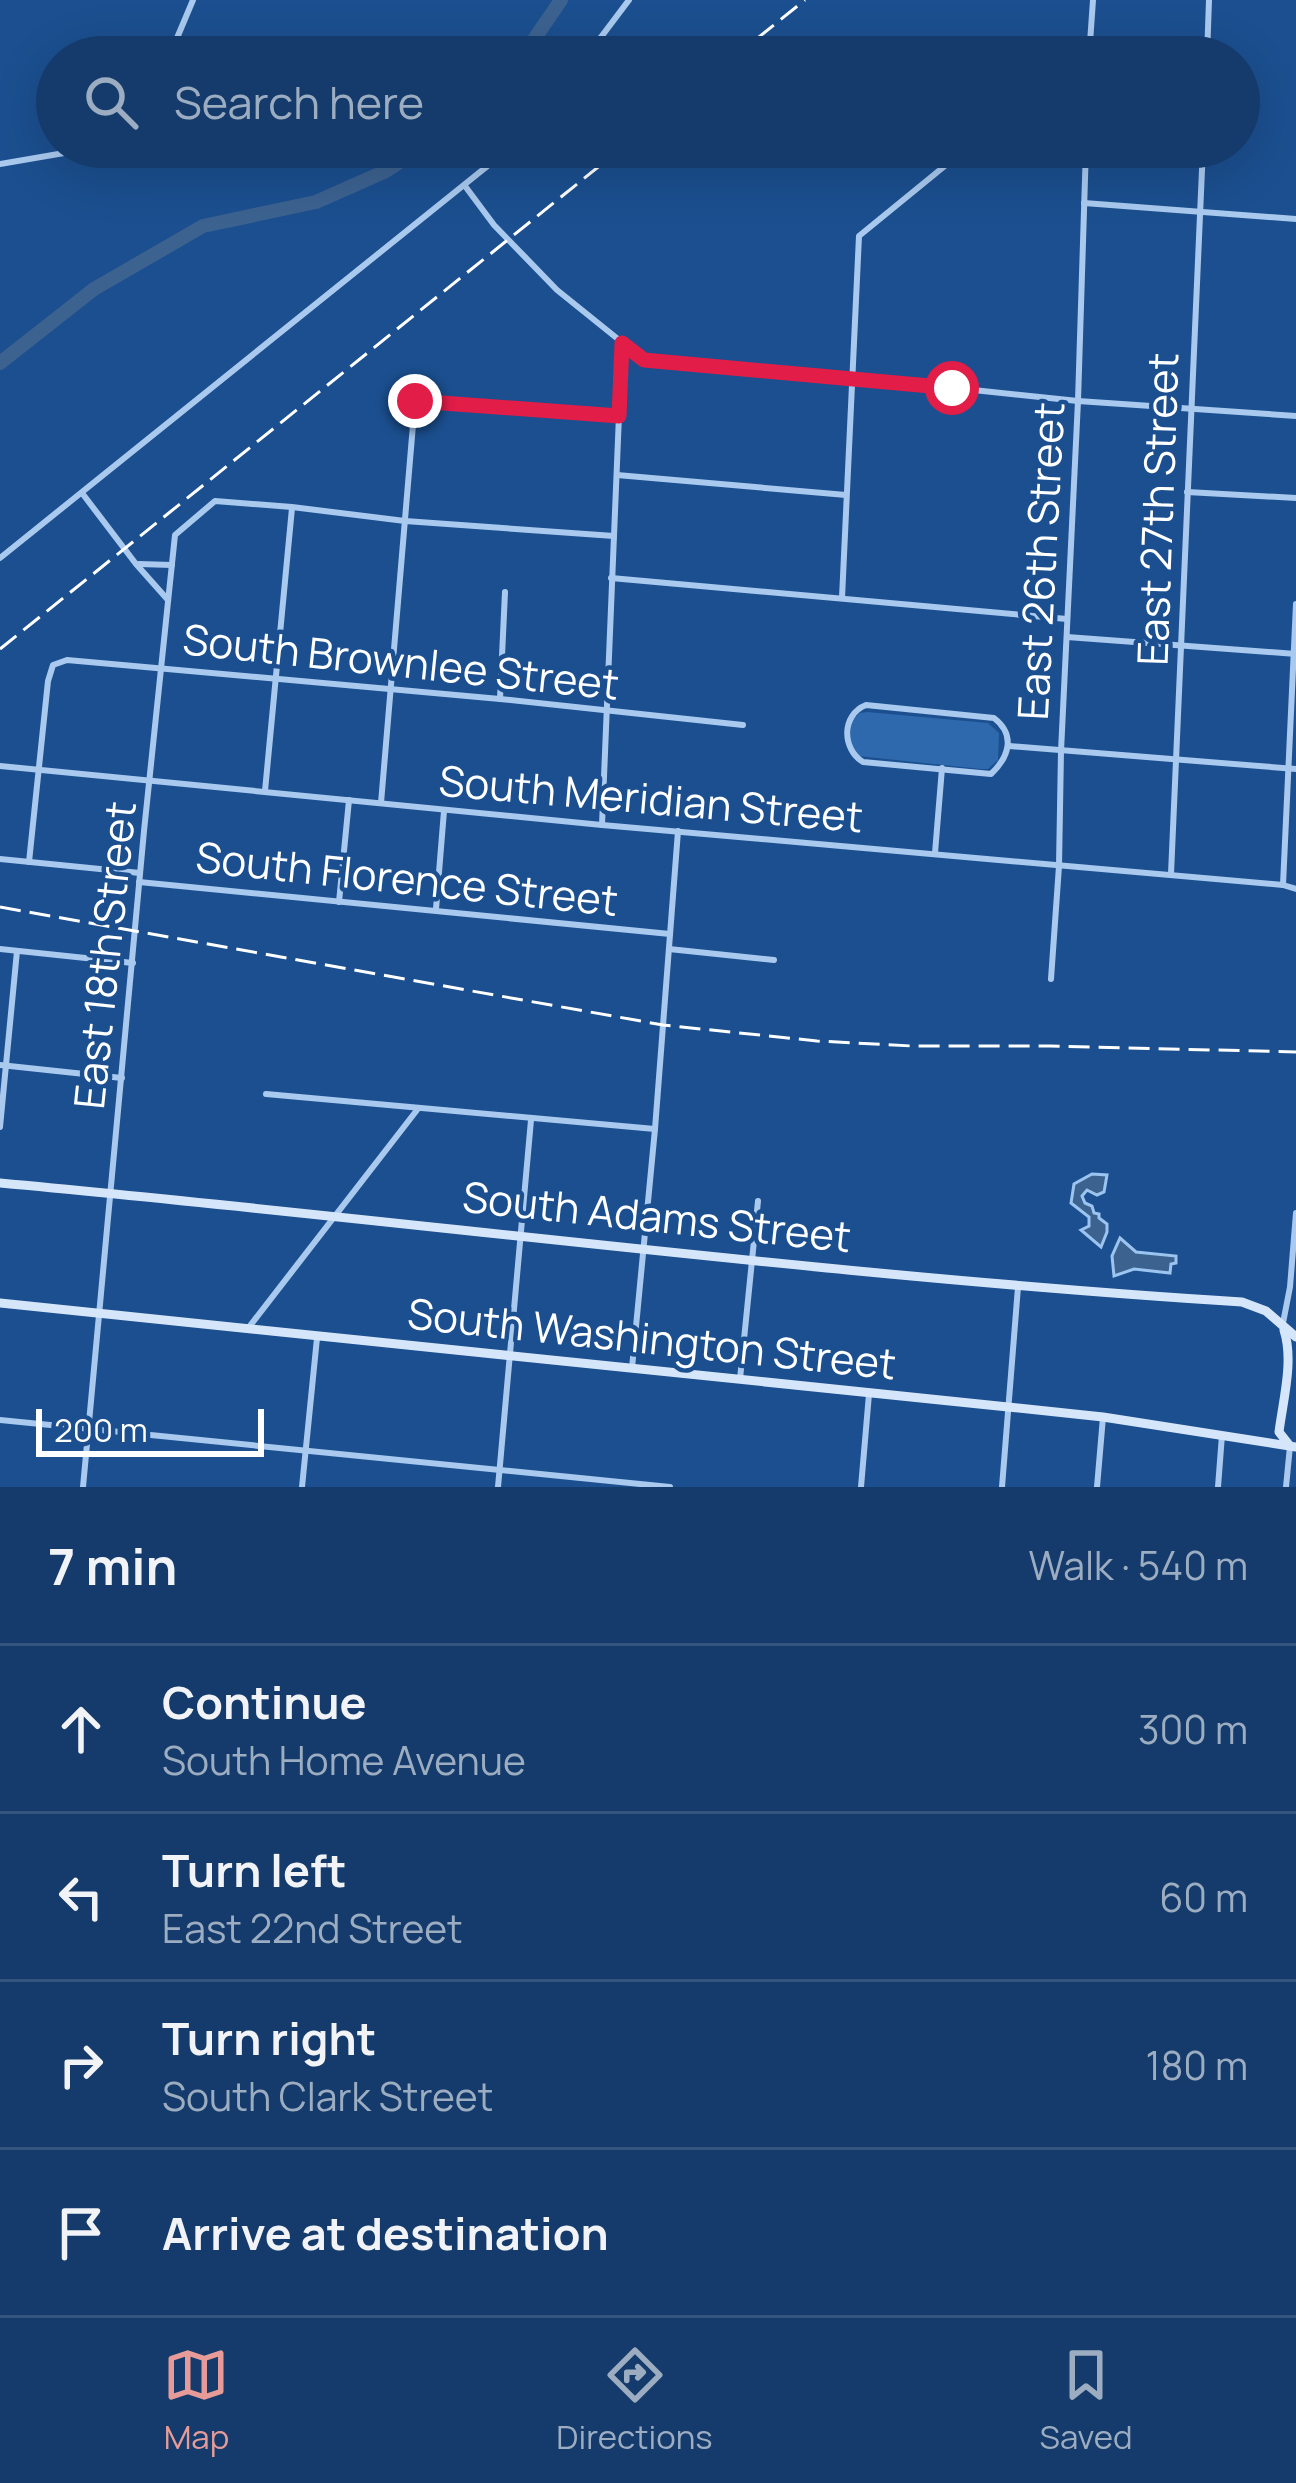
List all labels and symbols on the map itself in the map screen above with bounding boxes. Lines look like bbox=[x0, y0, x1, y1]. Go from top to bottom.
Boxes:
street label: East 27th Street bbox=[1123, 352, 1191, 666]
route start bbox=[925, 361, 979, 415]
route end bbox=[388, 374, 442, 428]
street label: East 26th Street bbox=[1003, 401, 1077, 721]
street label: South Brownlee Street bbox=[180, 609, 622, 713]
street label: South Meridian Street bbox=[437, 751, 865, 845]
street label: East 18th Street bbox=[59, 798, 149, 1112]
street label: South Florence Street bbox=[193, 827, 621, 929]
street label: South Adams Street bbox=[460, 1167, 854, 1265]
street label: South Washington Street bbox=[405, 1284, 899, 1392]
scale bar bbox=[36, 1403, 264, 1456]

